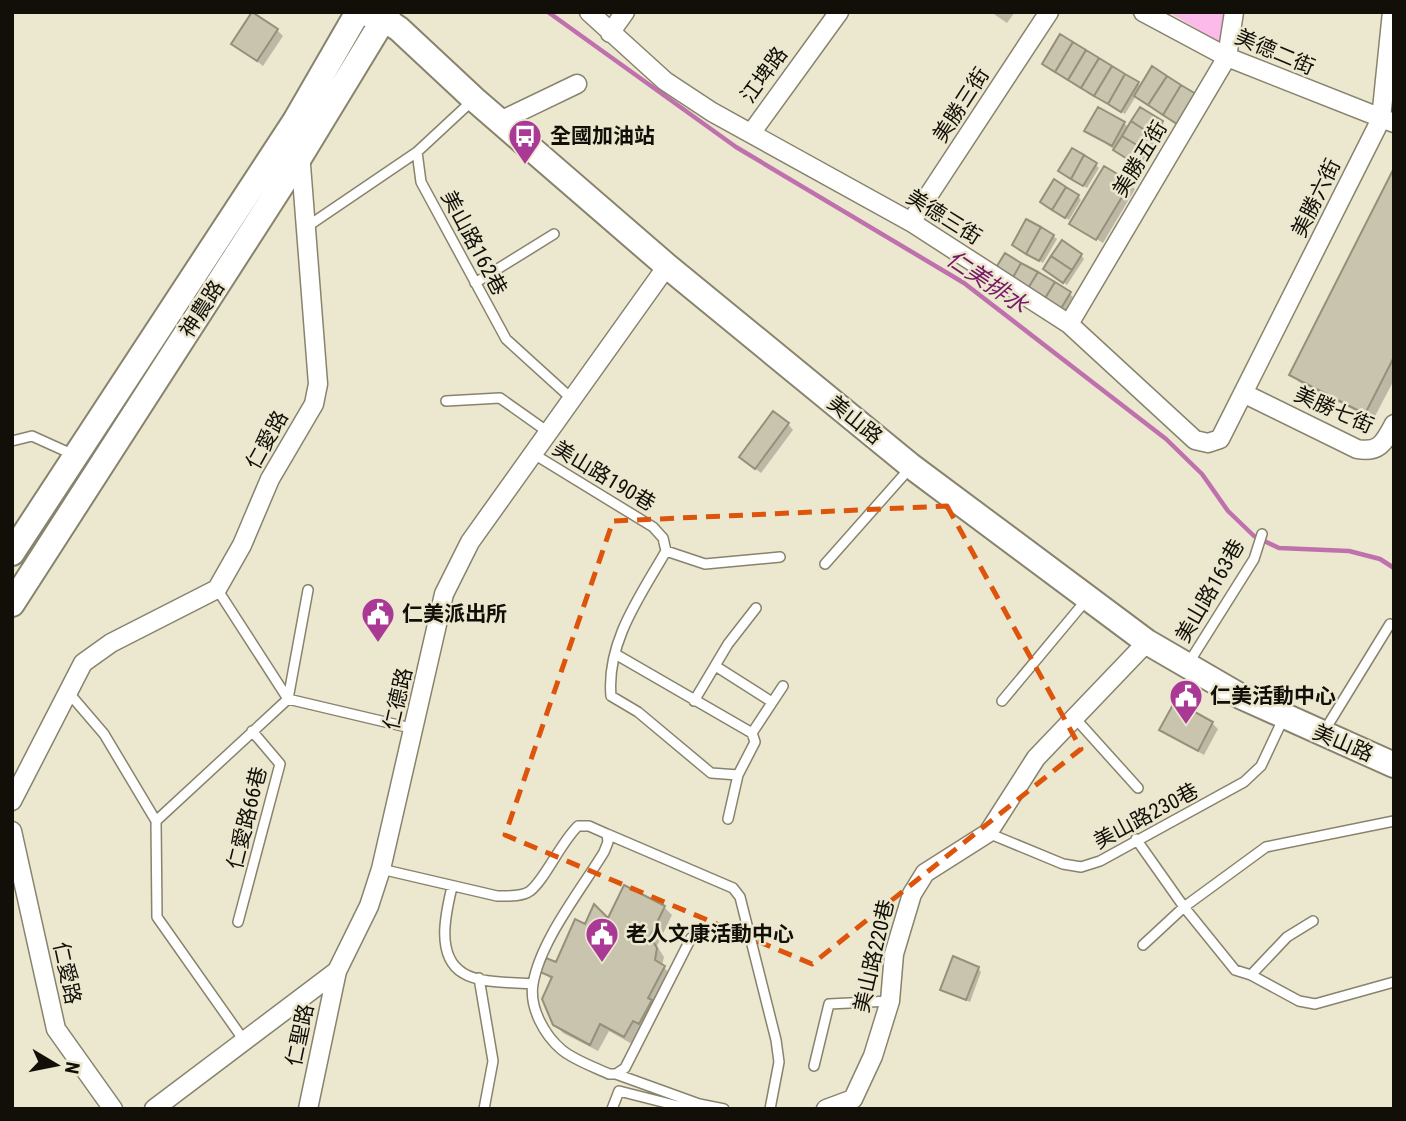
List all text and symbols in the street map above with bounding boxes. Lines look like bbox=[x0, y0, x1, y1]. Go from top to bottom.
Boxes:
street label: 美德二街 bbox=[1232, 25, 1318, 79]
street label: 江埤路 bbox=[736, 42, 792, 108]
street label: 美勝三街 bbox=[928, 63, 994, 147]
bus stop icon: 全國加油站 bbox=[506, 117, 544, 166]
street label: 美勝五街 bbox=[1108, 117, 1172, 201]
place label: 全國加油站 bbox=[550, 124, 655, 148]
street label: 美勝六街 bbox=[1287, 155, 1345, 241]
street label: 美德三街 bbox=[902, 185, 986, 249]
street label: 美山路162巷 bbox=[436, 187, 512, 299]
water label: 仁美排水 bbox=[941, 245, 1034, 319]
street label: 神農路 bbox=[175, 276, 229, 342]
street label: 美勝七街 bbox=[1291, 382, 1377, 438]
street label: 美山路 bbox=[823, 391, 887, 449]
street label: 仁愛路 bbox=[241, 407, 293, 473]
street label: 美山路190巷 bbox=[548, 436, 660, 516]
street label: 美山路163巷 bbox=[1171, 535, 1249, 647]
public building icon: 仁美派出所 bbox=[359, 595, 397, 644]
place label: 仁美派出所 bbox=[402, 602, 507, 626]
street label: 仁德路 bbox=[379, 666, 417, 732]
public building icon: 仁美活動中心 bbox=[1167, 677, 1205, 726]
place label: 仁美活動中心 bbox=[1210, 684, 1336, 708]
street label: 美山路 bbox=[1309, 720, 1377, 766]
street label: 仁愛路66巷 bbox=[223, 764, 271, 872]
street label: 美山路230巷 bbox=[1090, 778, 1202, 854]
street label: 美山路220巷 bbox=[849, 897, 899, 1015]
public building icon: 老人文康活動中心 bbox=[583, 915, 621, 964]
place label: 老人文康活動中心 bbox=[626, 922, 794, 946]
street label: 仁愛路 bbox=[49, 940, 85, 1006]
street label: 仁聖路 bbox=[282, 1002, 318, 1068]
north arrow bbox=[21, 1030, 91, 1100]
text: N bbox=[60, 1060, 85, 1076]

